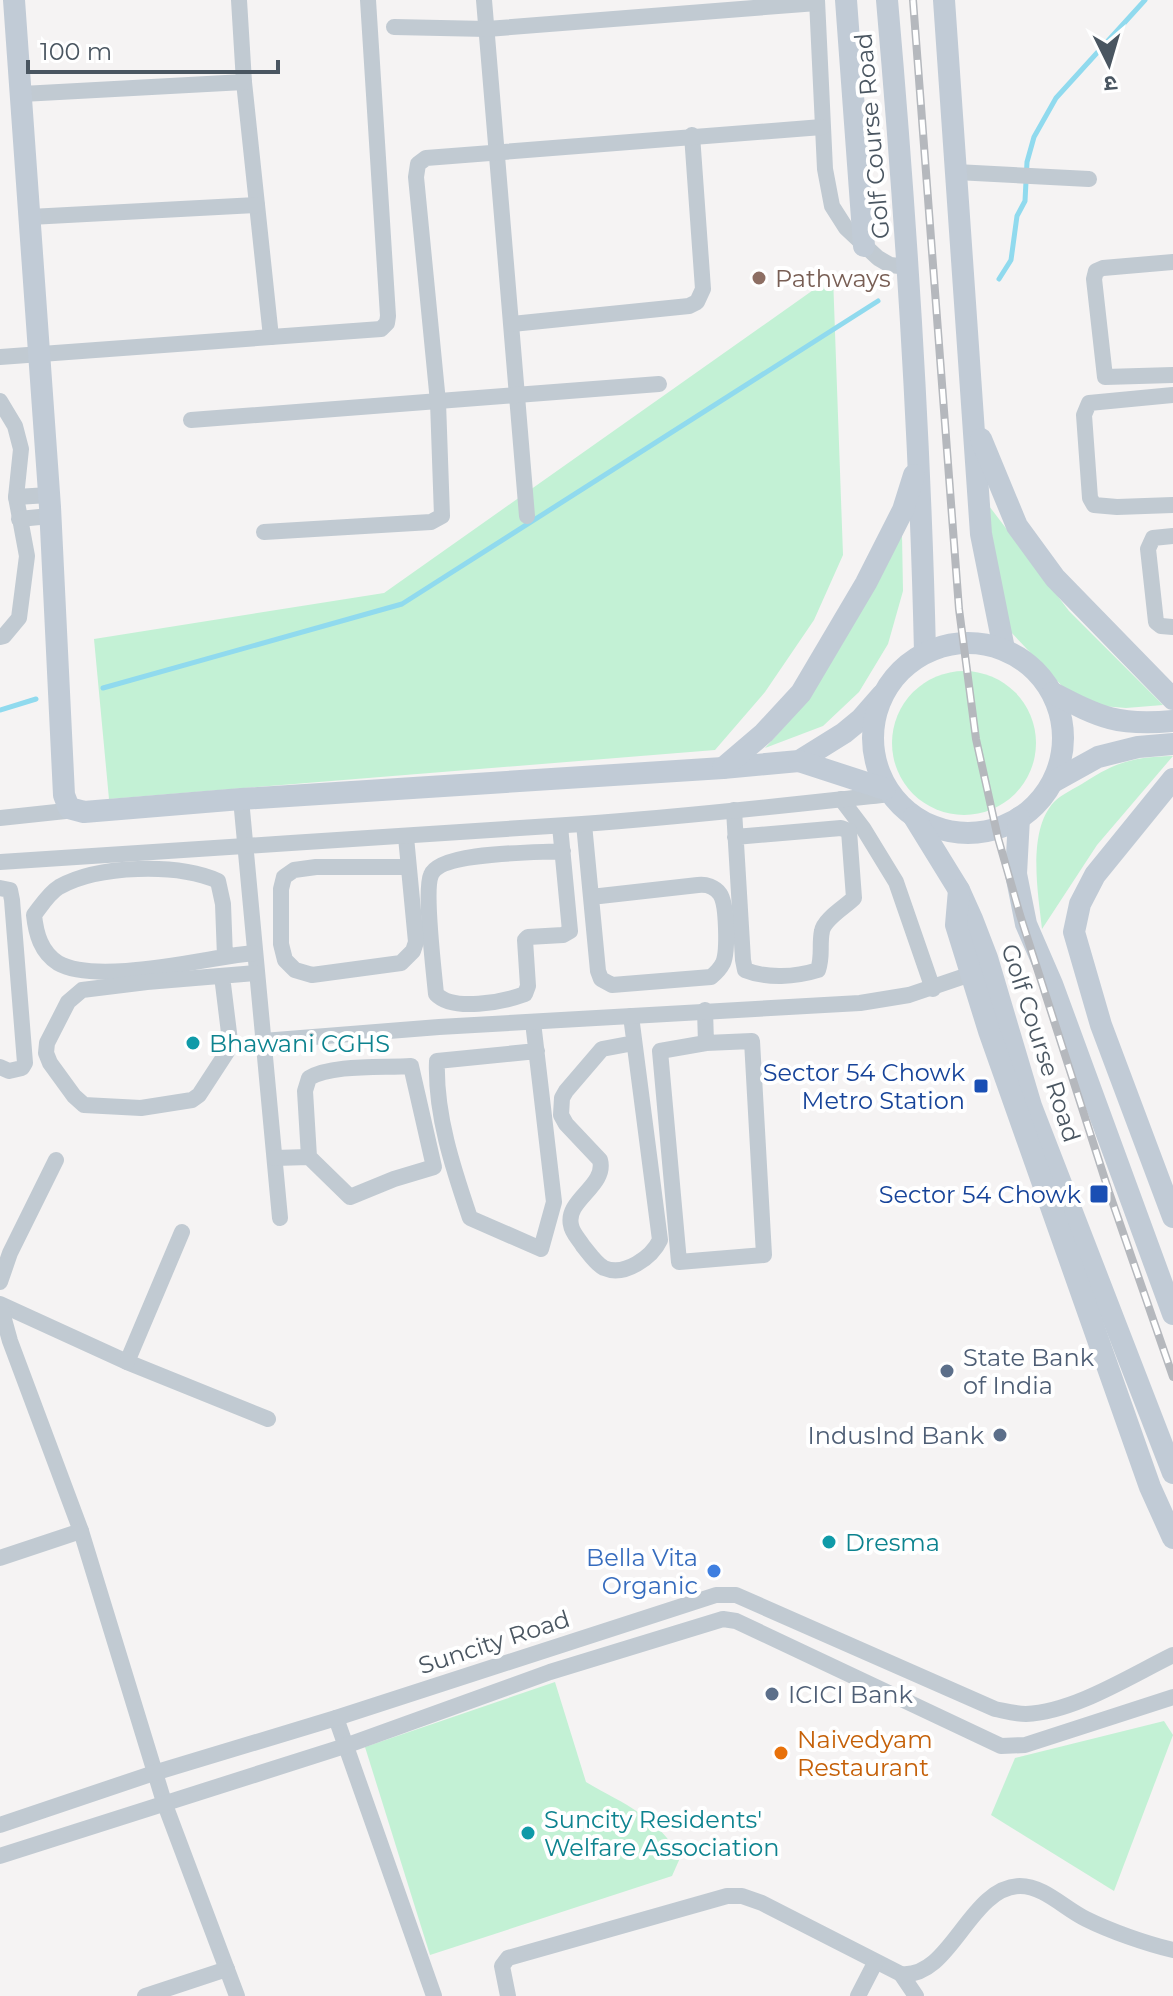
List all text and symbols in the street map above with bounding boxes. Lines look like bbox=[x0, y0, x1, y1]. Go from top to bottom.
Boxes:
scale bar bbox=[28, 24, 278, 74]
north arrow bbox=[1069, 24, 1149, 104]
street label: Golf Course Road bbox=[849, 32, 895, 240]
text: 100 m bbox=[40, 37, 112, 66]
text: उ bbox=[1102, 69, 1118, 98]
place label: Pathways bbox=[775, 264, 891, 293]
marker: Pathways bbox=[750, 269, 768, 287]
street label: Golf Course Road bbox=[995, 940, 1087, 1146]
place label: Bhawani CGHS bbox=[209, 1029, 390, 1058]
marker: Bhawani CGHS bbox=[184, 1034, 202, 1052]
place label: Sector 54 Chowk Metro Station bbox=[763, 1058, 966, 1115]
marker: Sector 54 Chowk Metro Station bbox=[972, 1077, 990, 1095]
place label: Sector 54 Chowk bbox=[879, 1180, 1082, 1209]
marker: Sector 54 Chowk bbox=[1088, 1183, 1110, 1205]
place label: State Bank of India bbox=[963, 1343, 1095, 1400]
marker: State Bank of India bbox=[938, 1362, 956, 1380]
place label: IndusInd Bank bbox=[808, 1421, 985, 1450]
marker: IndusInd Bank bbox=[991, 1426, 1009, 1444]
place label: Dresma bbox=[845, 1528, 940, 1557]
marker: Dresma bbox=[820, 1533, 838, 1551]
place label: Bella Vita Organic bbox=[586, 1543, 698, 1600]
marker: Bella Vita Organic bbox=[705, 1562, 723, 1580]
street label: Suncity Road bbox=[415, 1604, 573, 1680]
place label: ICICI Bank bbox=[788, 1680, 914, 1709]
marker: ICICI Bank bbox=[763, 1685, 781, 1703]
place label: Naivedyam Restaurant bbox=[797, 1725, 933, 1782]
marker: Naivedyam Restaurant bbox=[772, 1744, 790, 1762]
place label: Suncity Residents' Welfare Association bbox=[544, 1805, 779, 1862]
marker: Suncity Residents' Welfare Association bbox=[519, 1824, 537, 1842]

